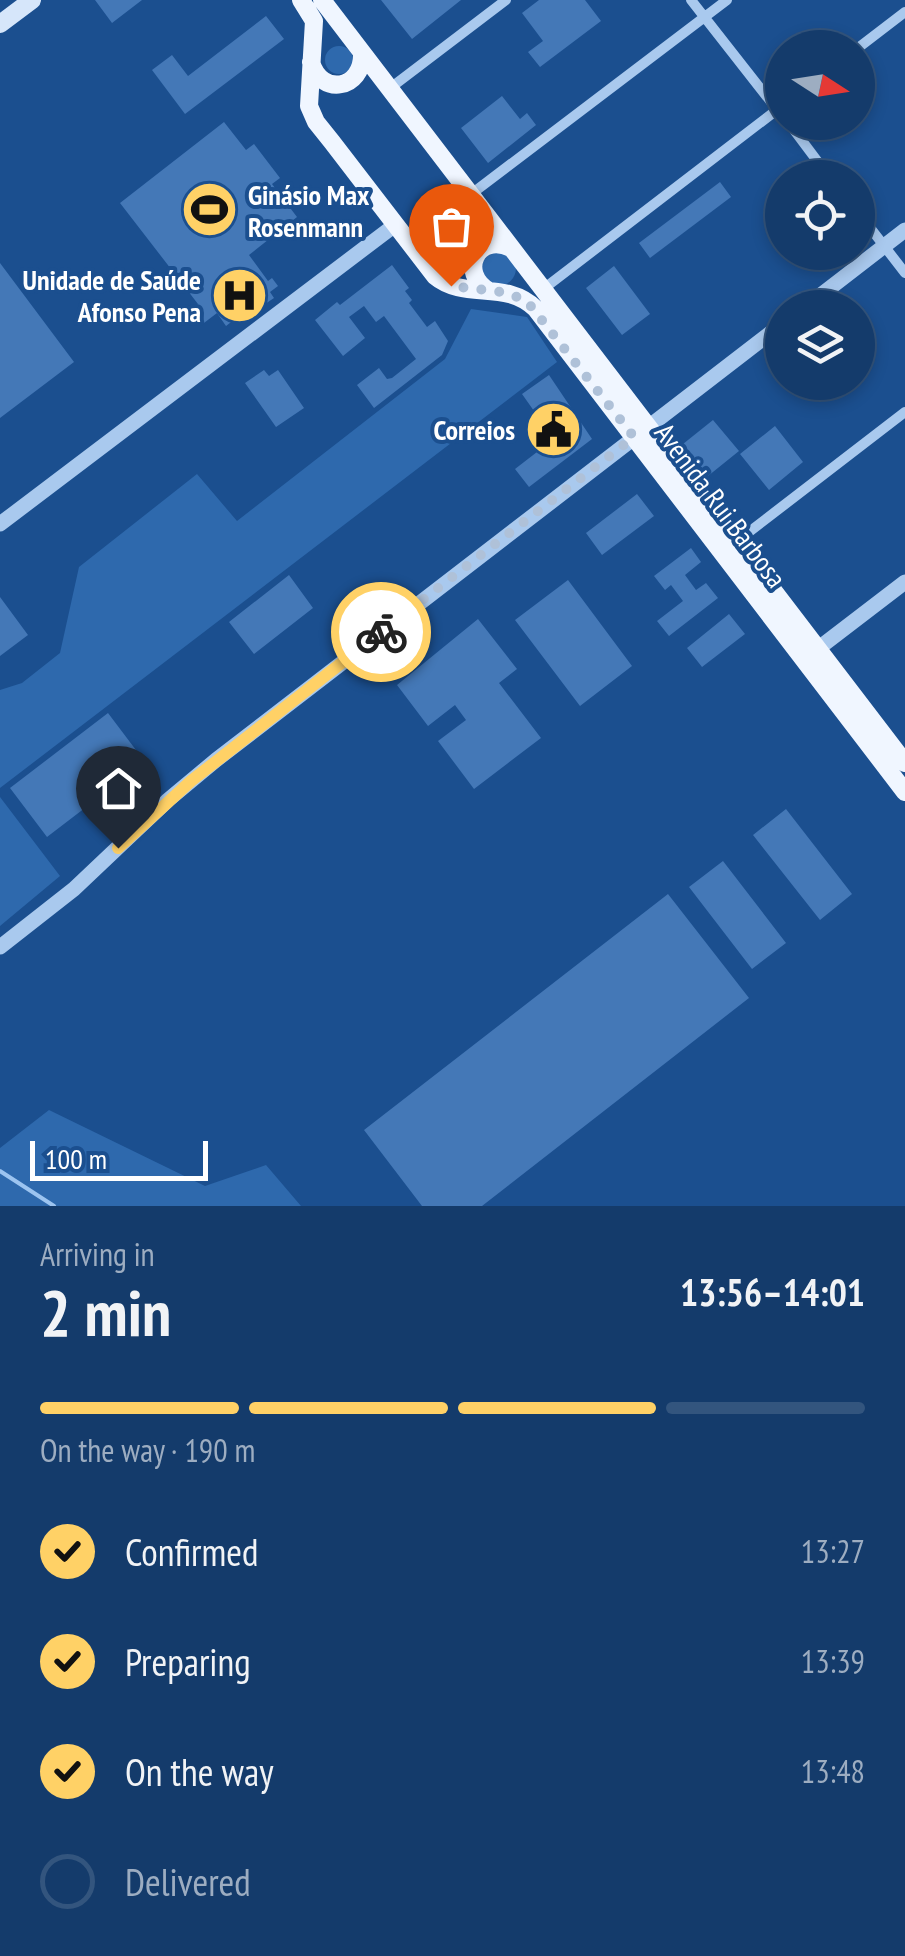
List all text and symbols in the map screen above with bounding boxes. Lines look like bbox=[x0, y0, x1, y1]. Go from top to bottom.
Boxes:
north arrow bbox=[765, 30, 875, 140]
map controls bbox=[765, 30, 875, 400]
button: locate bbox=[765, 160, 875, 270]
place label: Ginásio Max Rosenmann bbox=[248, 176, 370, 245]
sports icon: Ginásio Max Rosenmann bbox=[179, 180, 239, 240]
pin bbox=[409, 184, 494, 287]
icon: bag bbox=[424, 199, 479, 254]
place label: Unidade de Saúde Afonso Pena bbox=[23, 261, 201, 330]
hospital icon: Unidade de Saúde Afonso Pena bbox=[210, 265, 270, 325]
button: layers bbox=[765, 290, 875, 400]
public building icon: Correios bbox=[524, 399, 584, 459]
place label: Correios bbox=[434, 411, 515, 448]
street label: Avenida Rui Barbosa bbox=[647, 415, 795, 595]
courier bbox=[331, 582, 431, 682]
icon: bike bbox=[354, 605, 409, 660]
pin bbox=[76, 746, 161, 849]
icon: home bbox=[91, 761, 146, 816]
scale bar bbox=[30, 1136, 208, 1180]
text: 100 m bbox=[45, 1140, 107, 1177]
text: Arriving in bbox=[40, 1233, 155, 1275]
text: 13:56–14:01 bbox=[680, 1267, 865, 1316]
text: 2 min bbox=[40, 1270, 171, 1354]
text: On the way · 190 m bbox=[40, 1429, 255, 1471]
icon: check bbox=[40, 1524, 95, 1579]
text: Confirmed bbox=[125, 1527, 258, 1576]
text: 13:27 bbox=[801, 1530, 865, 1572]
icon: check bbox=[40, 1634, 95, 1689]
text: Preparing bbox=[125, 1637, 251, 1686]
text: 13:39 bbox=[801, 1640, 865, 1682]
icon: check bbox=[40, 1744, 95, 1799]
text: On the way bbox=[125, 1747, 273, 1796]
text: 13:48 bbox=[801, 1750, 865, 1792]
text: Delivered bbox=[125, 1857, 251, 1906]

